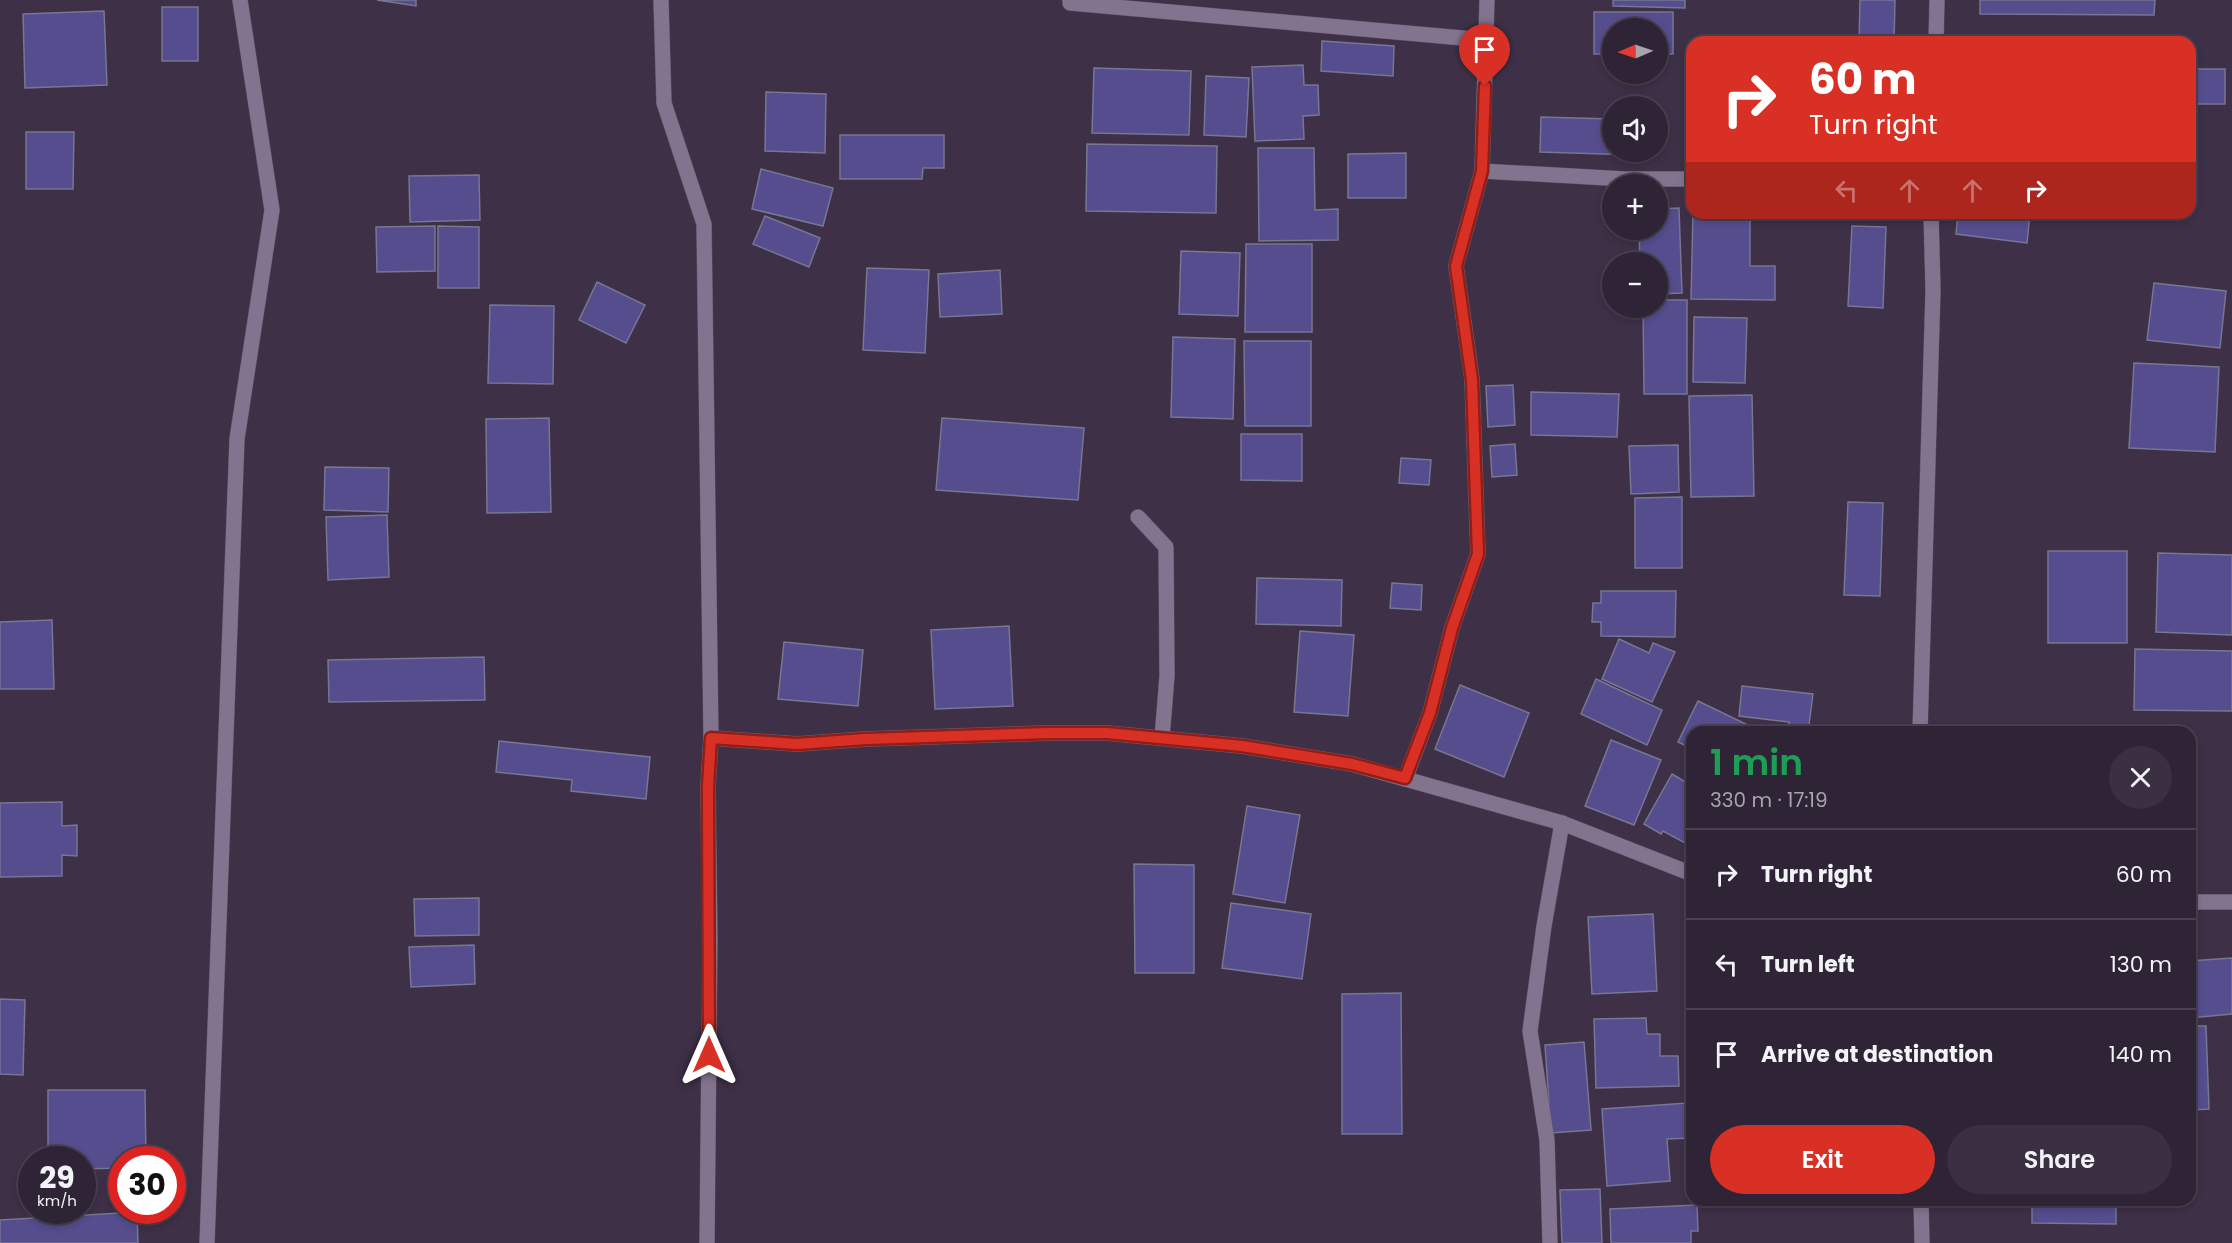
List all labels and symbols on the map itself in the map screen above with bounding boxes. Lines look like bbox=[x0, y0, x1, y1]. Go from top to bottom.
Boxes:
north arrow bbox=[1602, 18, 1668, 84]
pin bbox=[1459, 24, 1510, 86]
position arrow bbox=[677, 1023, 741, 1087]
speed limit sign: 30 bbox=[108, 1146, 186, 1224]

